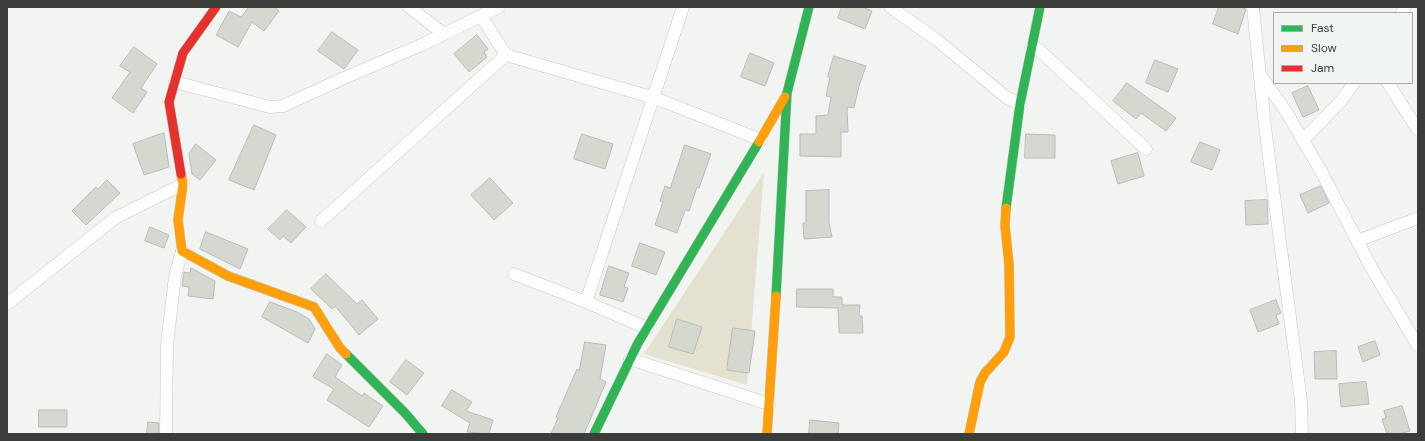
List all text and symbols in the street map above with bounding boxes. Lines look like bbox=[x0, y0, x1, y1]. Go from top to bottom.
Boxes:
legend bbox=[1273, 12, 1413, 84]
text: Fast bbox=[1311, 20, 1334, 36]
text: Slow bbox=[1311, 40, 1337, 56]
text: Jam bbox=[1311, 60, 1334, 76]

